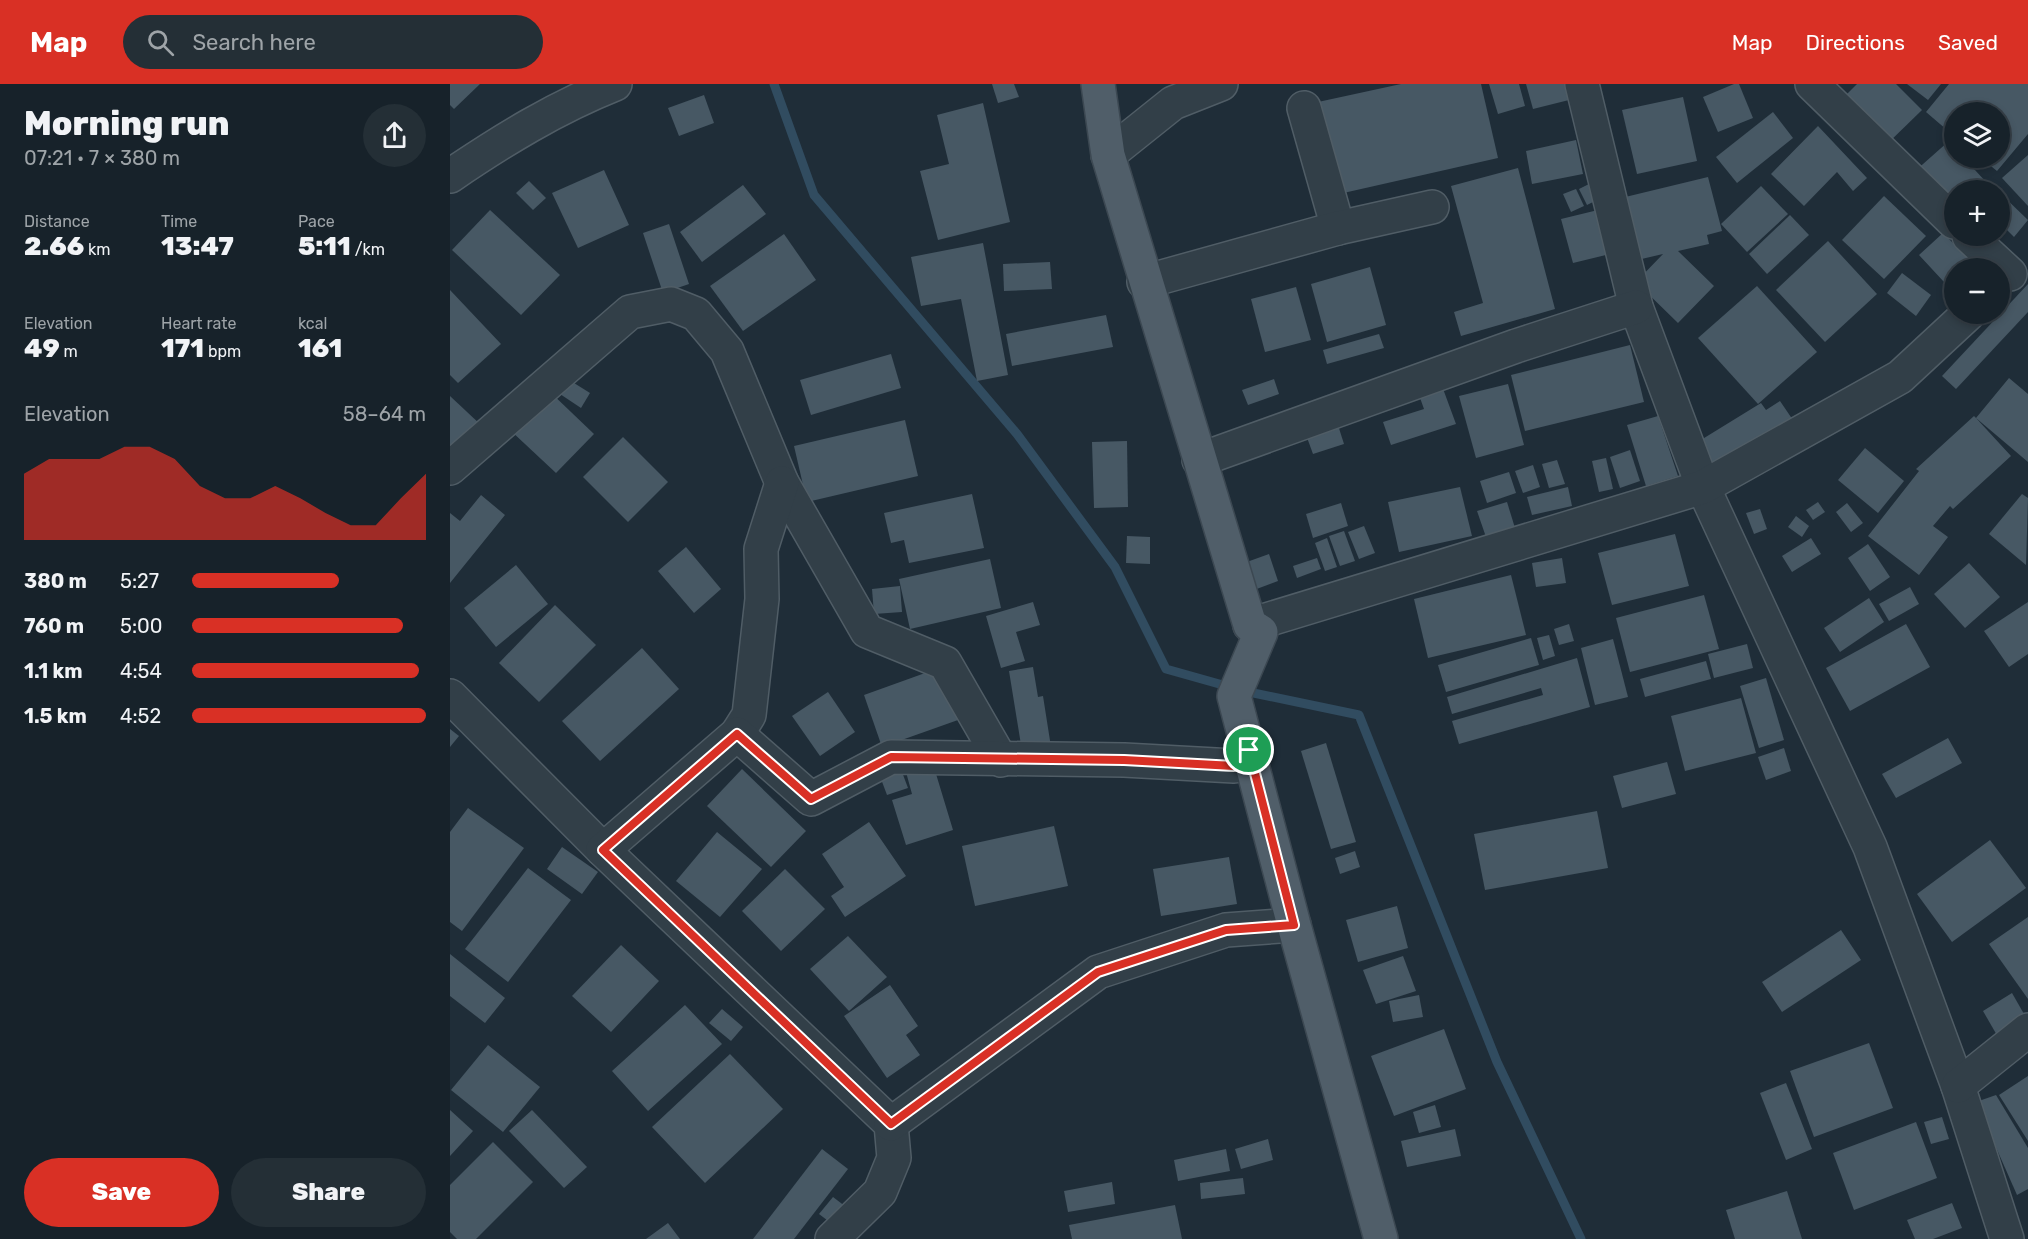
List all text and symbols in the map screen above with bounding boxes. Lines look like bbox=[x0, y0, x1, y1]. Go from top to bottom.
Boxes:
search box bbox=[123, 15, 543, 69]
text: Map bbox=[30, 26, 87, 59]
icon: search bbox=[144, 26, 177, 59]
text: Search here bbox=[192, 29, 316, 56]
text: Map bbox=[1732, 30, 1773, 55]
text: Directions bbox=[1806, 30, 1905, 55]
text: Saved bbox=[1938, 30, 1998, 55]
map controls bbox=[1944, 102, 2010, 324]
button: layers bbox=[1944, 102, 2010, 168]
text: Morning run bbox=[24, 104, 229, 143]
button: share bbox=[363, 104, 426, 167]
text: 07:21 · 7 × 380 m bbox=[24, 146, 180, 170]
button: + bbox=[1944, 180, 2010, 246]
text: Distance bbox=[24, 212, 90, 231]
text: Time bbox=[161, 212, 197, 231]
text: Pace bbox=[298, 212, 335, 231]
text: 2.66 bbox=[24, 231, 84, 262]
text: 13:47 bbox=[161, 231, 234, 262]
text: 5:11 bbox=[298, 231, 351, 262]
text: km bbox=[84, 240, 111, 259]
text: /km bbox=[351, 240, 385, 259]
button: − bbox=[1944, 258, 2010, 324]
text: Elevation bbox=[24, 314, 93, 333]
text: Heart rate bbox=[161, 314, 236, 333]
text: kcal bbox=[298, 314, 327, 333]
text: 49 bbox=[24, 333, 60, 364]
text: 171 bbox=[161, 333, 204, 364]
text: 161 bbox=[298, 333, 342, 364]
text: m bbox=[60, 342, 78, 361]
text: bpm bbox=[204, 342, 241, 361]
text: Elevation bbox=[24, 402, 110, 426]
text: 58–64 m bbox=[343, 402, 426, 426]
text: 380 m bbox=[24, 569, 87, 593]
text: 5:27 bbox=[120, 569, 159, 593]
text: 760 m bbox=[24, 614, 84, 638]
text: 5:00 bbox=[120, 614, 162, 638]
text: 1.1 km bbox=[24, 659, 83, 683]
text: 4:54 bbox=[120, 659, 162, 683]
text: 1.5 km bbox=[24, 704, 87, 728]
text: 4:52 bbox=[120, 704, 161, 728]
pin bbox=[1223, 724, 1274, 775]
icon: arrive bbox=[1232, 733, 1265, 766]
button: Save bbox=[24, 1158, 219, 1227]
button: Share bbox=[231, 1158, 426, 1227]

